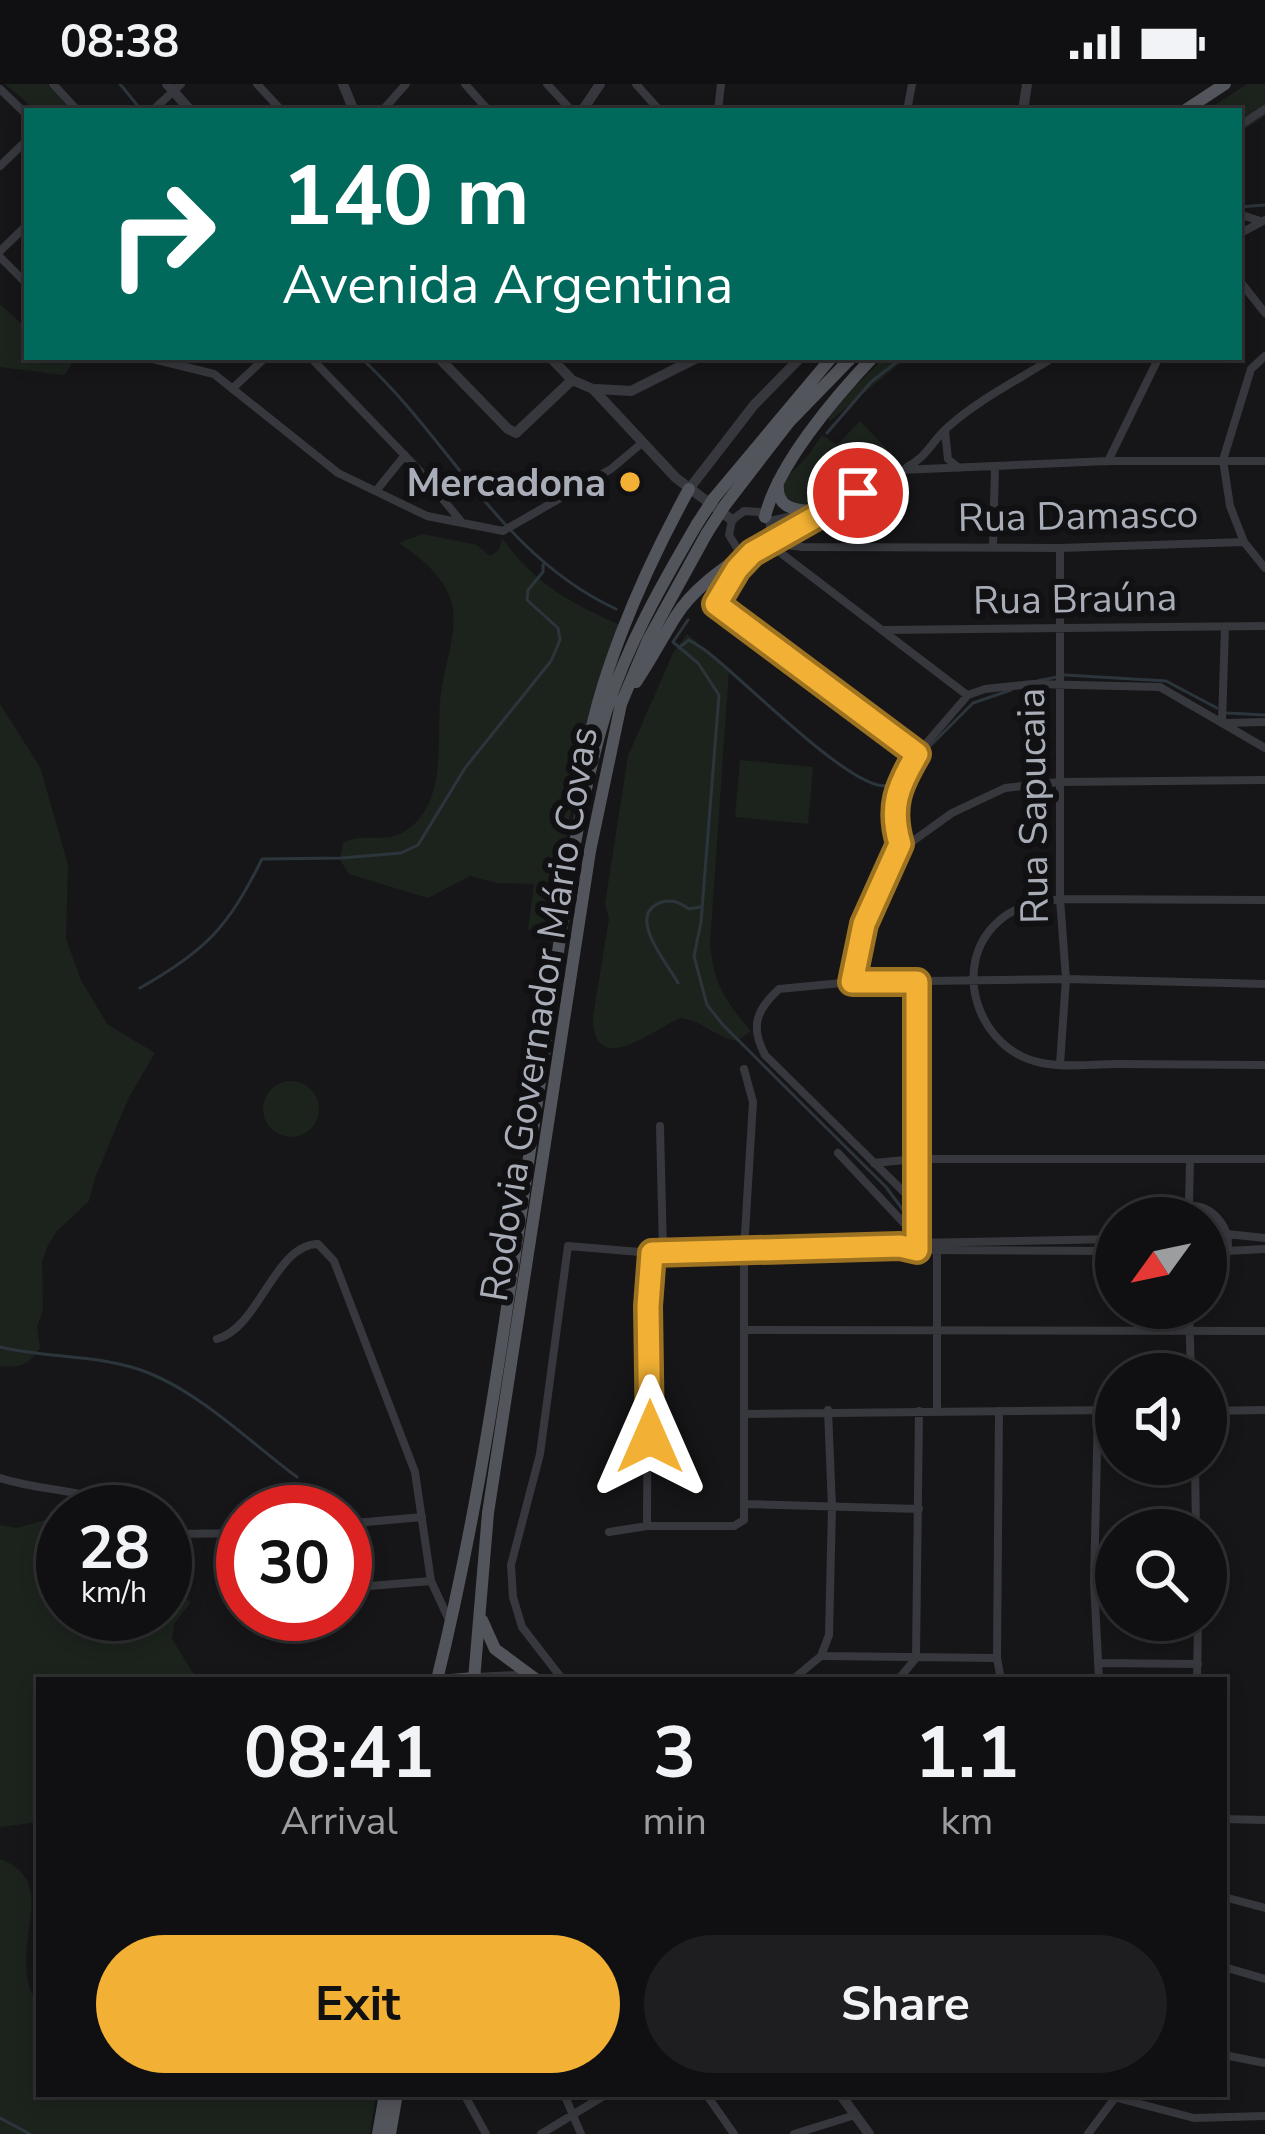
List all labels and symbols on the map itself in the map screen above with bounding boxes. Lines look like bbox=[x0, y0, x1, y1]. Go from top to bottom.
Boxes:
pin bbox=[807, 442, 909, 544]
place label: Mercadona bbox=[406, 457, 606, 510]
marker: Mercadona bbox=[617, 469, 643, 495]
street label: Rua Damasco bbox=[957, 488, 1199, 545]
street label: Rua Braúna bbox=[972, 571, 1178, 628]
street label: Rua Sapucaia bbox=[1005, 687, 1062, 925]
street label: Rodovia Governador Mário Covas bbox=[468, 723, 611, 1305]
north arrow bbox=[1095, 1197, 1227, 1329]
position arrow bbox=[587, 1374, 713, 1500]
speed limit sign: 30 bbox=[216, 1485, 372, 1641]

